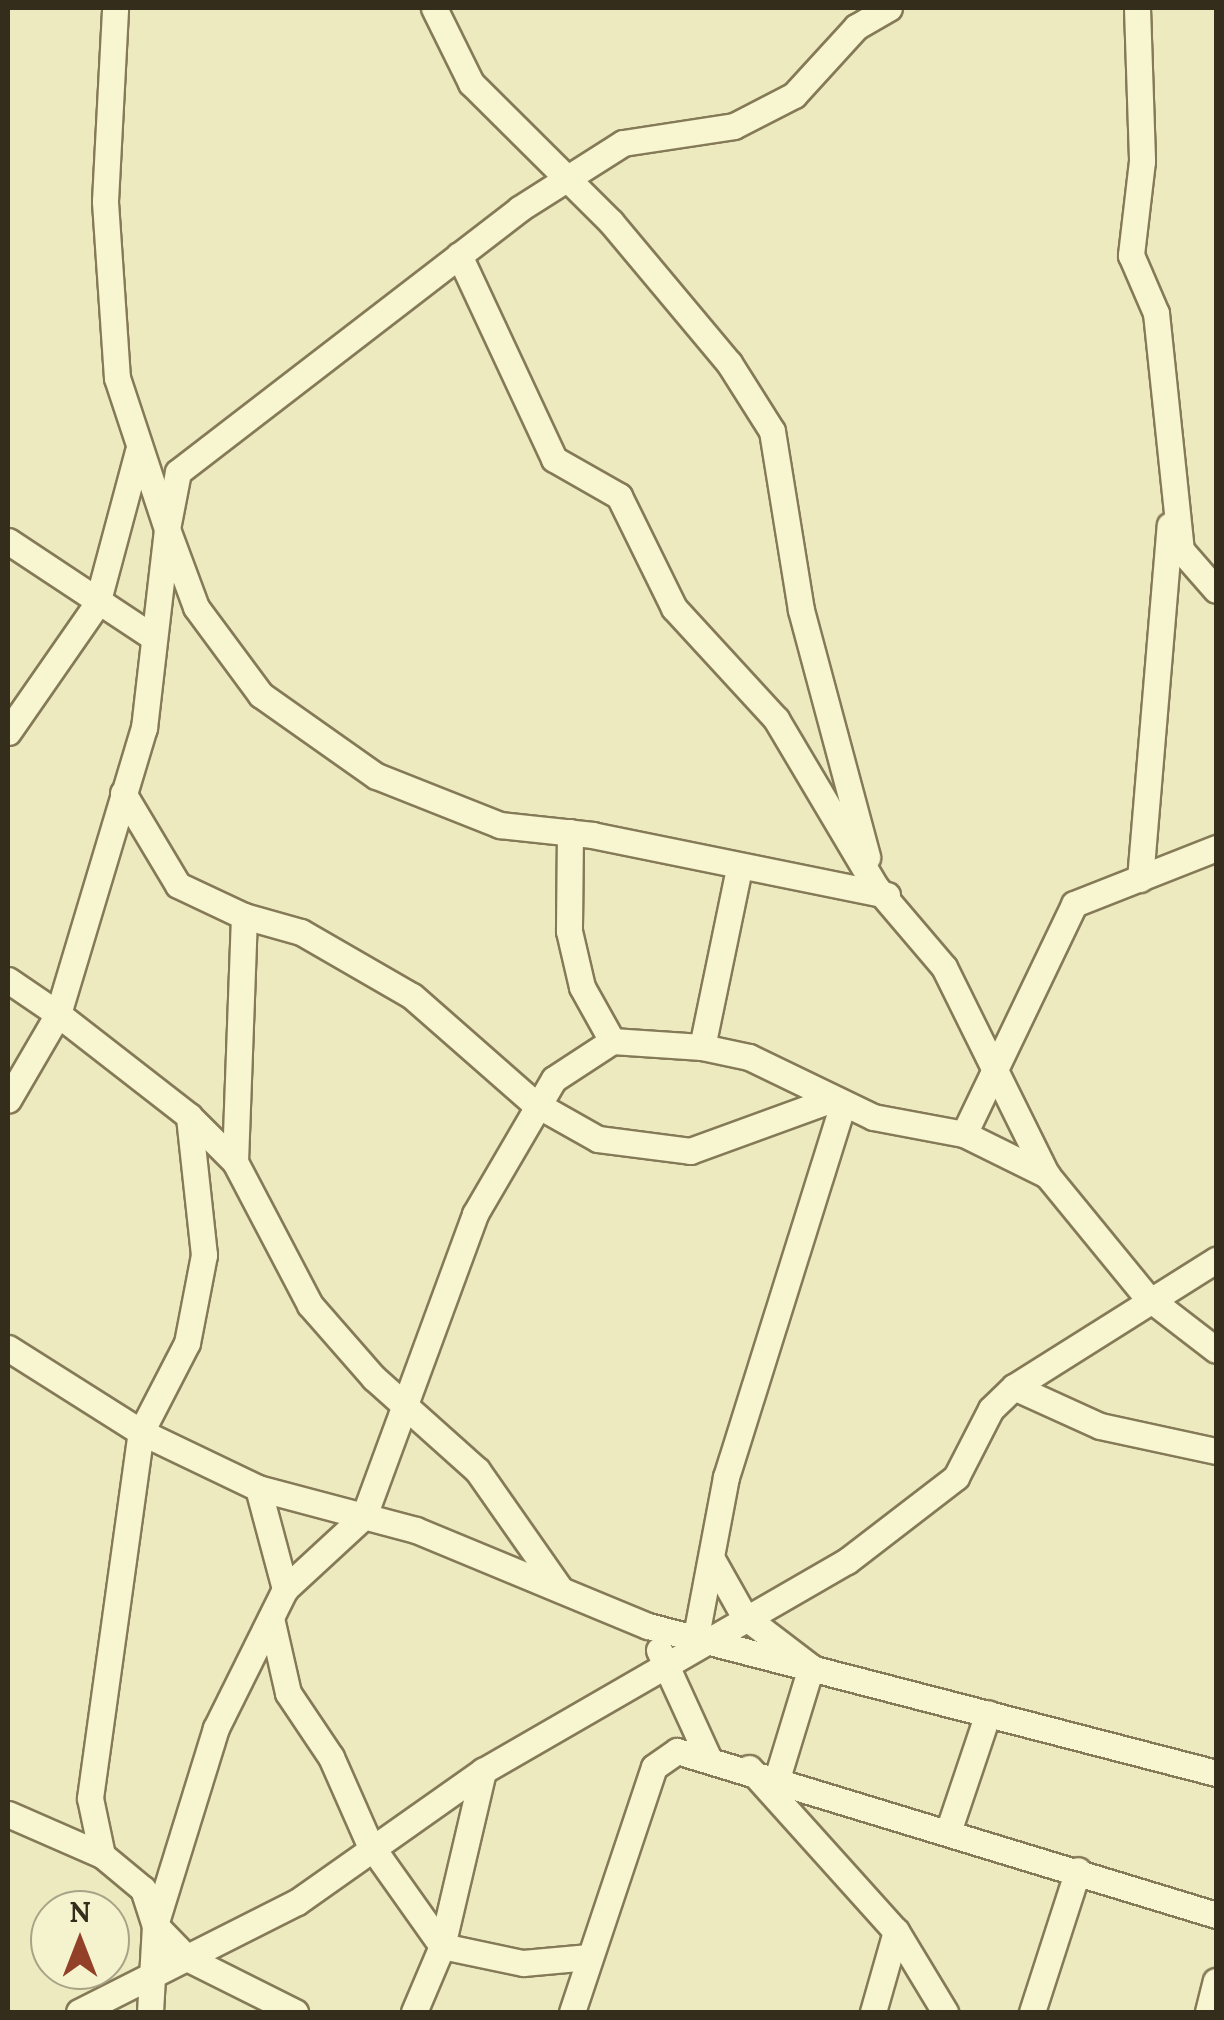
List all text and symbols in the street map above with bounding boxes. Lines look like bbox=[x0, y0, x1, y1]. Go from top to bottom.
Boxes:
north arrow bbox=[30, 1890, 130, 1990]
text: N bbox=[69, 1894, 91, 1930]

